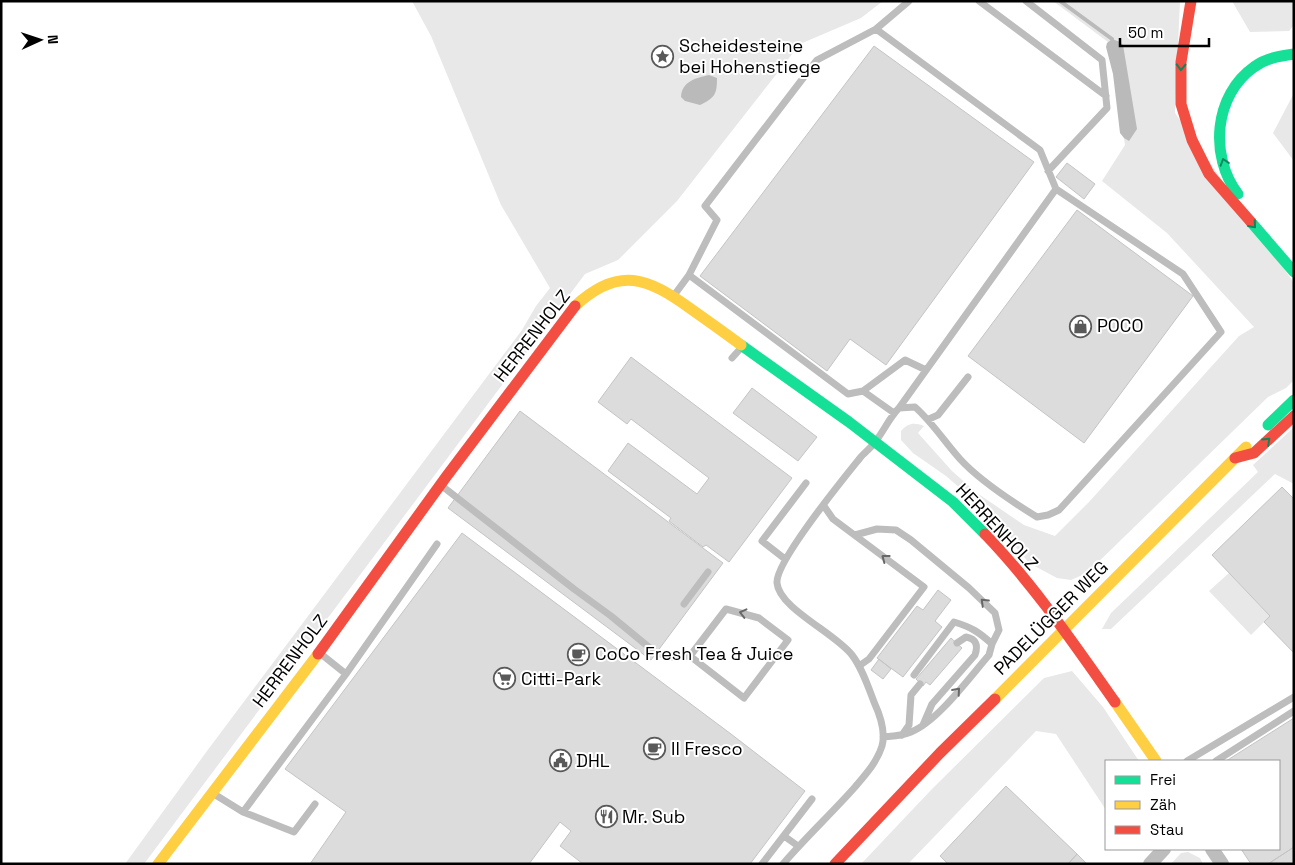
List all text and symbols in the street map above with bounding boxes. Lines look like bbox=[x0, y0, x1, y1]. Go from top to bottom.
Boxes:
north arrow bbox=[15, 15, 65, 65]
scale bar bbox=[1120, 15, 1209, 47]
text: 50 m bbox=[1128, 23, 1163, 42]
text: N bbox=[44, 34, 62, 44]
place label: Scheidesteine bei Hohenstiege bbox=[679, 34, 821, 78]
place icon: Scheidesteine bei Hohenstiege bbox=[651, 44, 675, 68]
one-way arrow bbox=[1176, 63, 1187, 71]
one-way arrow bbox=[1219, 158, 1229, 166]
one-way arrow bbox=[1247, 219, 1256, 228]
street label: HERRENHOLZ bbox=[488, 285, 575, 386]
shop icon: POCO bbox=[1069, 314, 1093, 338]
place label: POCO bbox=[1097, 314, 1143, 337]
one-way arrow bbox=[1261, 438, 1270, 447]
street label: HERRENHOLZ bbox=[951, 478, 1044, 575]
one-way arrow bbox=[882, 555, 891, 563]
street label: PADELÜGGER WEG bbox=[989, 556, 1113, 680]
one-way arrow bbox=[981, 599, 990, 608]
one-way arrow bbox=[738, 608, 747, 619]
street label: HERRENHOLZ bbox=[247, 610, 332, 712]
cafe icon: CoCo Fresh Tea & Juice bbox=[567, 642, 591, 666]
place label: CoCo Fresh Tea & Juice bbox=[595, 642, 794, 665]
supermarket icon: Citti-Park bbox=[493, 667, 517, 691]
place label: Citti-Park bbox=[521, 667, 601, 690]
one-way arrow bbox=[951, 688, 960, 697]
cafe icon: Il Fresco bbox=[643, 737, 667, 761]
place label: Il Fresco bbox=[671, 737, 743, 760]
public building icon: DHL bbox=[548, 749, 572, 773]
place label: DHL bbox=[576, 749, 610, 772]
legend bbox=[1105, 760, 1280, 850]
text: Frei bbox=[1150, 770, 1176, 789]
text: Zäh bbox=[1150, 795, 1176, 814]
restaurant icon: Mr. Sub bbox=[594, 805, 618, 829]
place label: Mr. Sub bbox=[622, 805, 685, 828]
text: Stau bbox=[1150, 820, 1184, 839]

